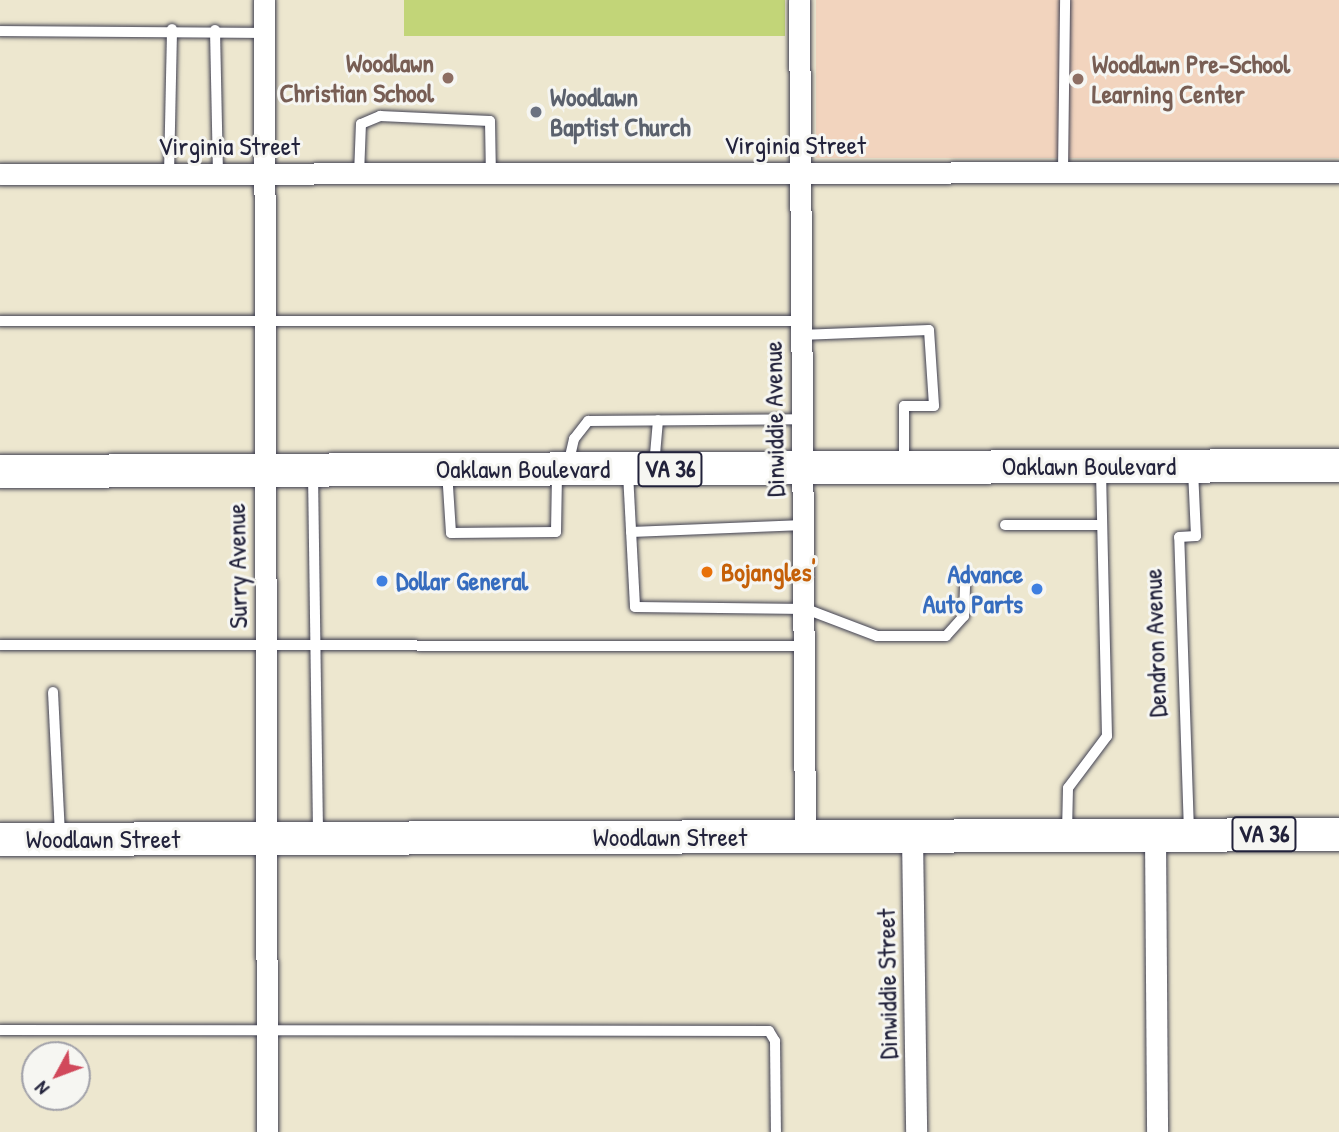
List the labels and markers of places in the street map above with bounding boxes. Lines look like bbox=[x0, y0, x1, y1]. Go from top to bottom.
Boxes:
place label: Woodlawn Christian School bbox=[279, 47, 434, 108]
place label: Woodlawn Pre-School Learning Center bbox=[1092, 48, 1290, 110]
marker: Woodlawn Christian School bbox=[440, 70, 456, 86]
marker: Woodlawn Pre-School Learning Center bbox=[1070, 71, 1086, 87]
place label: Woodlawn Baptist Church bbox=[550, 81, 691, 142]
marker: Woodlawn Baptist Church bbox=[528, 104, 544, 120]
place label: Bojangles' bbox=[721, 556, 816, 588]
place label: Advance Auto Parts bbox=[923, 558, 1023, 620]
marker: Bojangles' bbox=[699, 564, 715, 580]
place label: Dollar General bbox=[396, 565, 528, 597]
marker: Dollar General bbox=[374, 573, 390, 589]
marker: Advance Auto Parts bbox=[1029, 581, 1045, 597]

